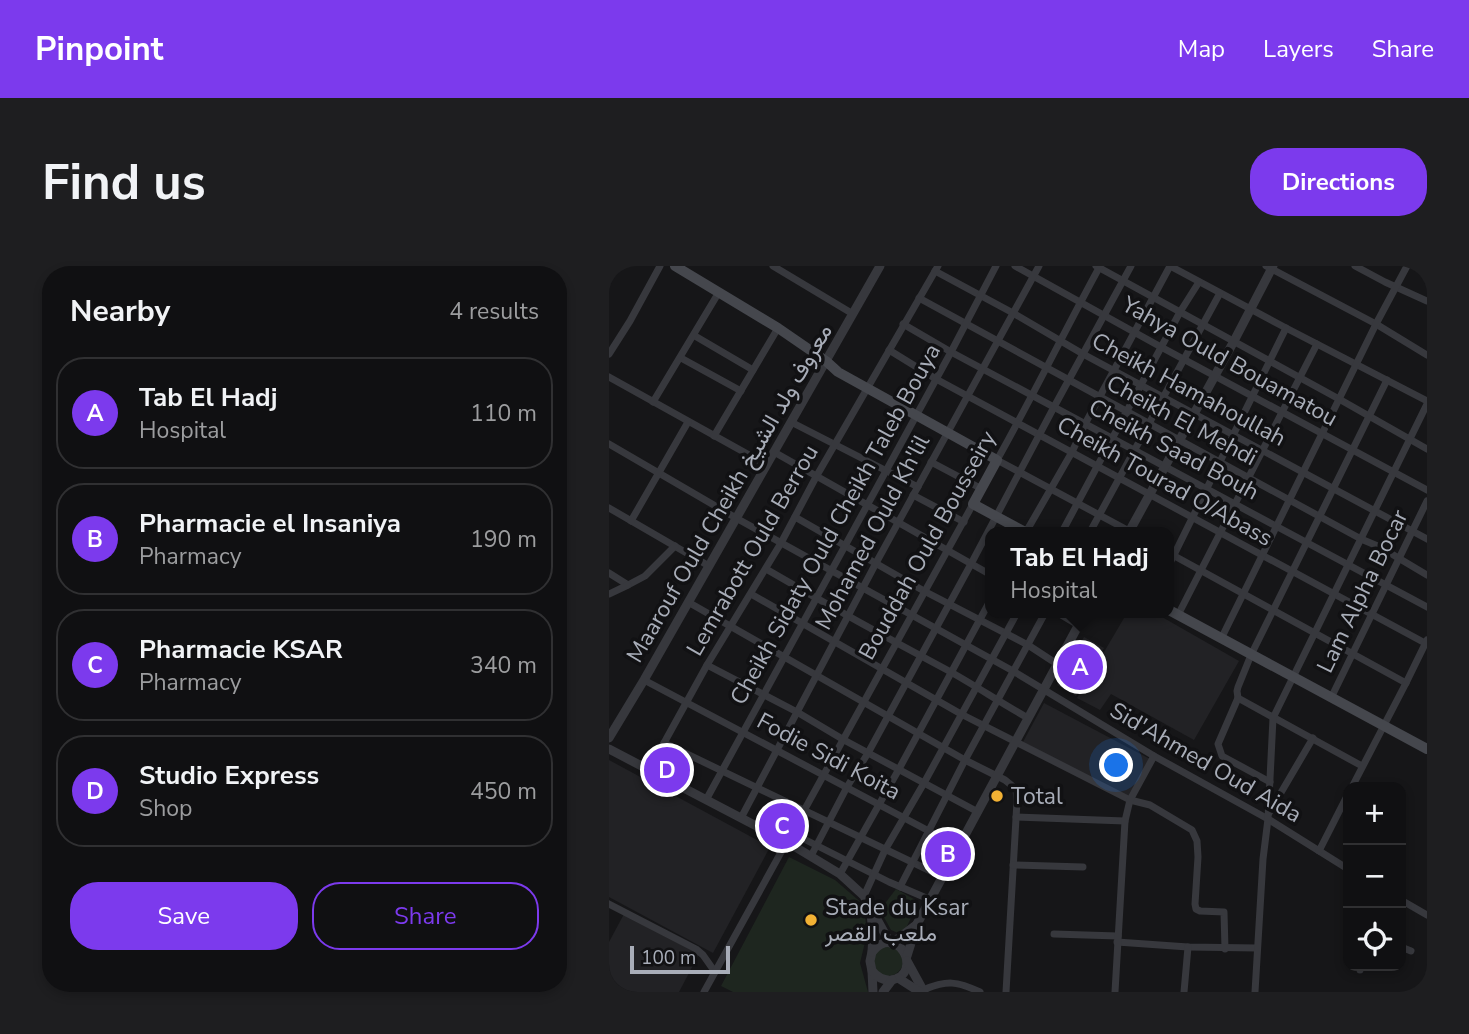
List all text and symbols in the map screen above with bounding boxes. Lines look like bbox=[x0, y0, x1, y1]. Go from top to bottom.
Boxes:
text: Pinpoint bbox=[35, 27, 163, 72]
text: Map bbox=[1178, 33, 1225, 65]
text: Layers bbox=[1263, 33, 1334, 65]
text: Share bbox=[1372, 33, 1434, 65]
button: Directions bbox=[1250, 148, 1427, 216]
text: Find us bbox=[42, 149, 206, 216]
street label: Yahya Ould Bouamatou bbox=[1115, 289, 1343, 434]
text: Nearby bbox=[70, 291, 170, 332]
text: 4 results bbox=[449, 296, 539, 327]
street label: Maarouf Ould Cheikh معروف ولد الشيخ bbox=[619, 318, 839, 668]
street label: Cheikh Hamahoullah bbox=[1086, 325, 1291, 454]
street label: Cheikh Sidaty Ould Cheikh Taleb Bouya bbox=[723, 338, 948, 710]
street label: Cheikh El Mehdi bbox=[1101, 368, 1263, 473]
text: Tab El Hadj bbox=[139, 380, 277, 415]
street label: Cheikh Saad Bouh bbox=[1083, 391, 1264, 507]
text: A bbox=[86, 398, 104, 429]
text: 110 m bbox=[470, 398, 537, 429]
street label: Cheikh Tourad O/Abass bbox=[1051, 409, 1278, 554]
text: Hospital bbox=[139, 415, 226, 446]
street label: Bouddah Ould Bousseiry bbox=[851, 425, 1003, 665]
street label: Mohamed Ould Kh'lil bbox=[808, 429, 937, 635]
street label: Lemrabott Ould Berrou bbox=[679, 439, 826, 661]
street label: Lam Alpha Bocar bbox=[1310, 504, 1416, 678]
text: Pharmacie el Insaniya bbox=[139, 506, 401, 541]
text: B bbox=[87, 524, 103, 555]
text: 190 m bbox=[470, 524, 537, 555]
popup bbox=[985, 527, 1174, 618]
text: Tab El Hadj bbox=[1010, 540, 1149, 575]
text: Pharmacy bbox=[139, 541, 241, 572]
text: Hospital bbox=[1010, 575, 1097, 606]
text: Pharmacie KSAR bbox=[139, 632, 343, 667]
pin: A bbox=[1057, 641, 1103, 693]
text: C bbox=[87, 650, 103, 681]
text: 340 m bbox=[470, 650, 537, 681]
text: Pharmacy bbox=[139, 667, 241, 698]
street label: Sid'Ahmed Oud Aida bbox=[1104, 695, 1307, 830]
street label: Fodie Sidi Koita bbox=[752, 706, 906, 807]
pin: D bbox=[644, 744, 690, 796]
your location bbox=[1099, 748, 1133, 782]
text: Studio Express bbox=[139, 758, 319, 793]
text: D bbox=[86, 776, 104, 807]
text: 450 m bbox=[470, 776, 537, 807]
place label: Total bbox=[1011, 781, 1063, 812]
map controls bbox=[1343, 782, 1406, 971]
button: + bbox=[1343, 782, 1406, 845]
marker: Total bbox=[989, 788, 1005, 804]
text: Shop bbox=[139, 793, 192, 824]
pin: C bbox=[759, 800, 805, 852]
pin: B bbox=[925, 828, 971, 880]
button: − bbox=[1343, 845, 1406, 908]
button: Save bbox=[70, 882, 298, 950]
button: Share bbox=[312, 882, 539, 950]
place label: Stade du Ksar ملعب القصر bbox=[824, 892, 970, 949]
button: locate bbox=[1343, 908, 1406, 971]
marker: Stade du Ksar ملعب القصر bbox=[803, 912, 819, 928]
scale bar bbox=[630, 943, 730, 975]
text: 100 m bbox=[641, 945, 696, 971]

